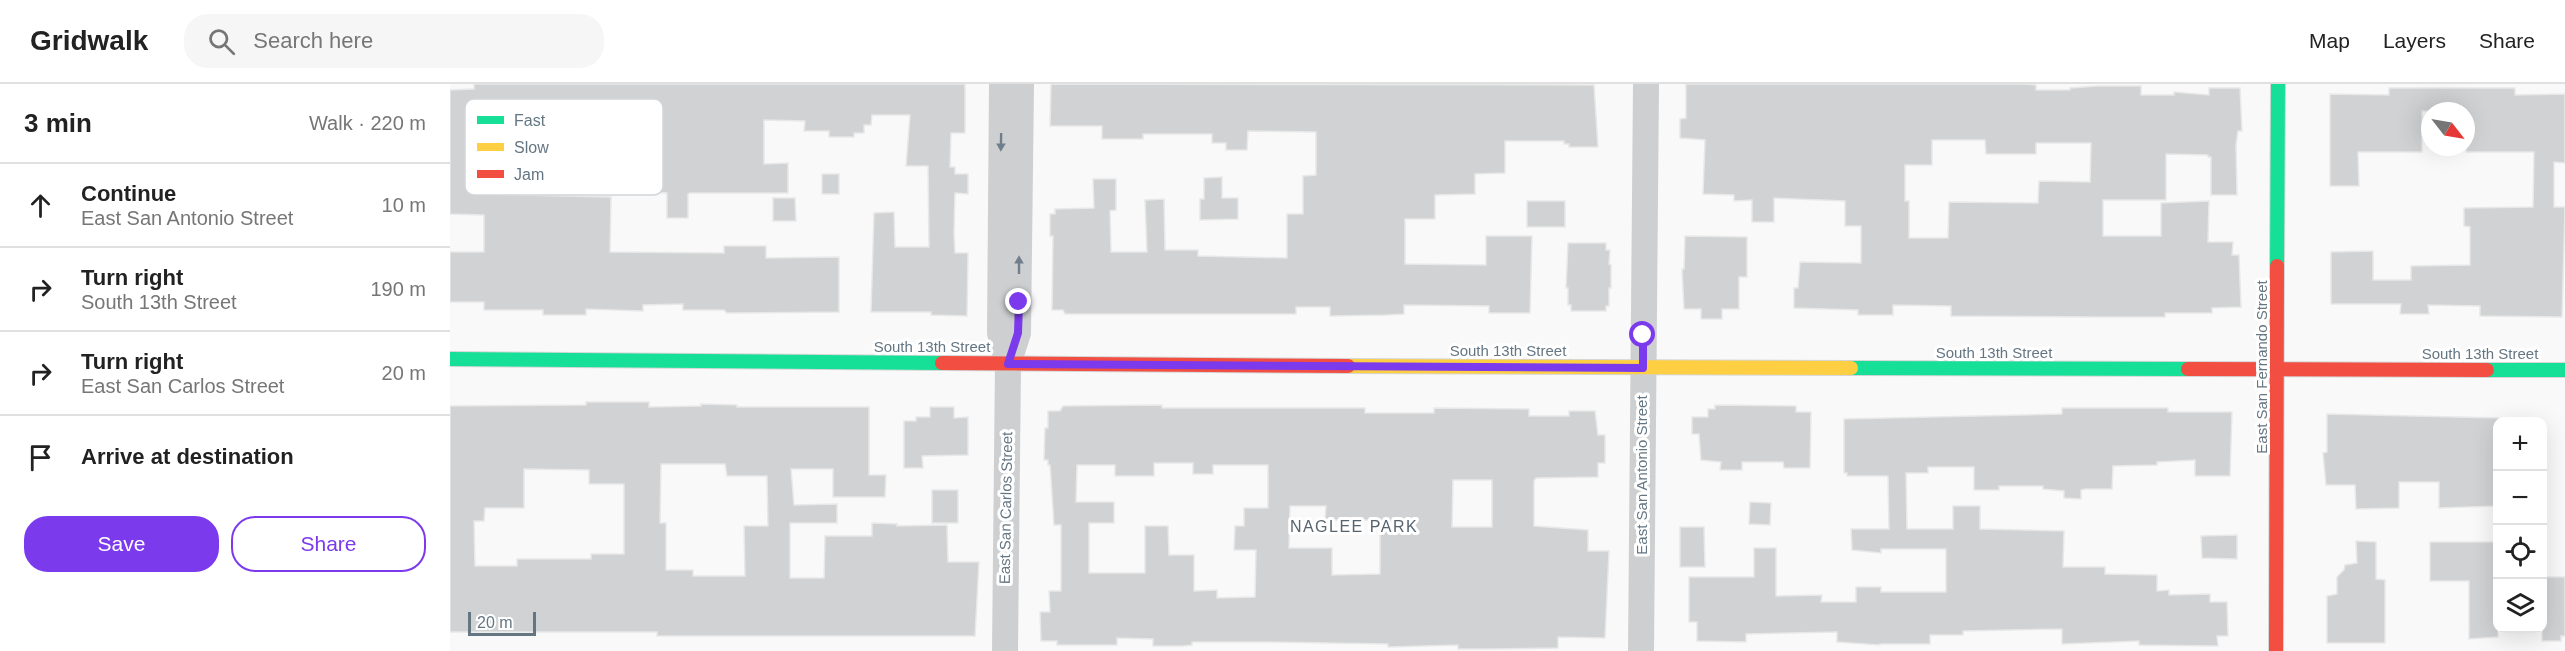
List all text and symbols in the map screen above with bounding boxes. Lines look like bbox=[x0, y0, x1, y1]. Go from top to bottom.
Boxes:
search box bbox=[184, 14, 604, 68]
text: Gridwalk bbox=[30, 25, 148, 56]
icon: search bbox=[205, 25, 238, 58]
text: Search here bbox=[253, 28, 373, 53]
text: Map bbox=[2309, 29, 2350, 52]
text: Layers bbox=[2383, 29, 2446, 52]
text: Share bbox=[2479, 29, 2535, 52]
legend bbox=[465, 99, 663, 195]
north arrow bbox=[2421, 102, 2475, 156]
text: 3 min bbox=[24, 108, 92, 138]
text: Walk · 220 m bbox=[309, 112, 426, 134]
text: Fast bbox=[514, 112, 546, 129]
one-way arrow bbox=[996, 133, 1006, 152]
text: Slow bbox=[514, 139, 549, 156]
text: Jam bbox=[514, 166, 544, 183]
text: Continue bbox=[81, 181, 176, 206]
icon: ahead bbox=[24, 189, 57, 222]
text: 10 m bbox=[382, 194, 426, 216]
text: East San Antonio Street bbox=[81, 207, 293, 229]
one-way arrow bbox=[1014, 256, 1024, 275]
text: Turn right bbox=[81, 265, 183, 290]
icon: right bbox=[24, 273, 57, 306]
text: 190 m bbox=[370, 278, 426, 300]
street label: East San Fernando Street bbox=[2253, 279, 2270, 454]
route end bbox=[1005, 288, 1031, 314]
text: South 13th Street bbox=[81, 291, 237, 313]
route start bbox=[1629, 321, 1655, 347]
street label: South 13th Street bbox=[874, 338, 991, 355]
street label: South 13th Street bbox=[1450, 342, 1567, 359]
street label: South 13th Street bbox=[1936, 344, 2053, 361]
street label: South 13th Street bbox=[2422, 345, 2539, 362]
text: Turn right bbox=[81, 349, 183, 374]
icon: right bbox=[24, 357, 57, 390]
text: 20 m bbox=[382, 362, 426, 384]
text: East San Carlos Street bbox=[81, 375, 284, 397]
street label: East San Antonio Street bbox=[1633, 395, 1650, 555]
map controls bbox=[2493, 417, 2547, 633]
button: + bbox=[2493, 417, 2547, 471]
street label: East San Carlos Street bbox=[996, 431, 1015, 584]
icon: arrive bbox=[24, 441, 57, 474]
text: Arrive at destination bbox=[81, 444, 294, 469]
button: − bbox=[2493, 471, 2547, 525]
button: Save bbox=[24, 516, 219, 572]
button: Share bbox=[231, 516, 426, 572]
district label: NAGLEE PARK bbox=[1290, 518, 1418, 535]
button: locate bbox=[2493, 525, 2547, 579]
button: layers bbox=[2493, 579, 2547, 633]
scale bar bbox=[468, 609, 536, 636]
text: 20 m bbox=[477, 614, 513, 631]

